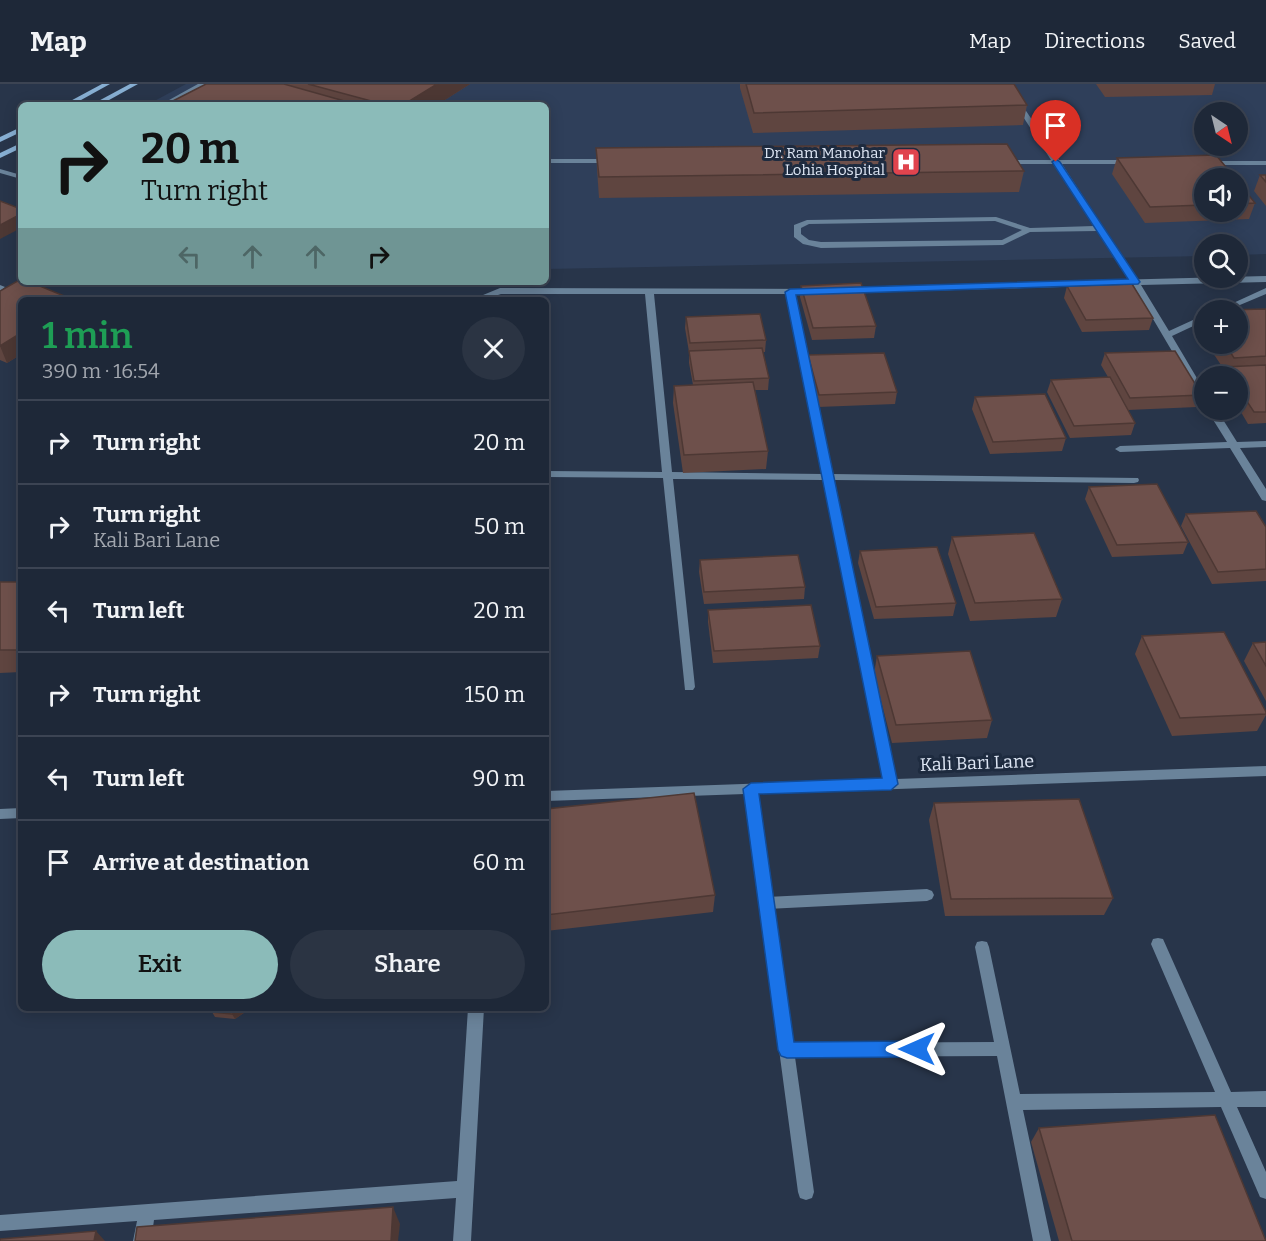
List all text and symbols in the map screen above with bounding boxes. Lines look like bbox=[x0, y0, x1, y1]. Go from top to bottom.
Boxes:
text: Map bbox=[30, 25, 87, 58]
text: Map bbox=[969, 28, 1011, 54]
text: Directions bbox=[1044, 28, 1145, 54]
text: Saved bbox=[1178, 28, 1236, 54]
pin bbox=[1030, 100, 1081, 162]
north arrow bbox=[1194, 102, 1248, 156]
map controls bbox=[1194, 102, 1248, 420]
icon: arrive bbox=[1039, 109, 1072, 142]
text: 20 m bbox=[141, 124, 239, 174]
icon: right bbox=[42, 126, 120, 204]
place label: Dr. Ram Manohar Lohia Hospital bbox=[764, 144, 885, 179]
hospital icon: Dr. Ram Manohar Lohia Hospital bbox=[890, 146, 922, 178]
button: sound bbox=[1194, 168, 1248, 222]
text: Turn right bbox=[141, 175, 268, 207]
button: search bbox=[1194, 234, 1248, 288]
icon: left bbox=[173, 240, 206, 273]
icon: ahead bbox=[236, 240, 269, 273]
icon: ahead bbox=[299, 240, 332, 273]
icon: right bbox=[362, 240, 395, 273]
button: + bbox=[1194, 300, 1248, 354]
text: 1 min bbox=[42, 314, 133, 358]
button: close bbox=[462, 317, 525, 380]
text: 390 m · 16:54 bbox=[42, 359, 160, 383]
button: − bbox=[1194, 366, 1248, 420]
icon: right bbox=[42, 426, 75, 459]
text: Turn right bbox=[93, 429, 201, 456]
text: 20 m bbox=[474, 429, 525, 456]
text: Turn right bbox=[93, 501, 201, 528]
icon: right bbox=[42, 510, 75, 543]
text: 50 m bbox=[474, 513, 525, 540]
text: Kali Bari Lane bbox=[93, 528, 220, 552]
icon: left bbox=[42, 594, 75, 627]
text: Turn left bbox=[93, 597, 185, 624]
text: 20 m bbox=[474, 597, 525, 624]
icon: right bbox=[42, 678, 75, 711]
text: Turn right bbox=[93, 681, 201, 708]
text: 150 m bbox=[465, 681, 525, 708]
street label: Kali Bari Lane bbox=[919, 750, 1035, 776]
icon: left bbox=[42, 762, 75, 795]
text: Turn left bbox=[93, 765, 185, 792]
text: 90 m bbox=[473, 765, 525, 792]
icon: arrive bbox=[42, 846, 75, 879]
text: Arrive at destination bbox=[93, 849, 309, 876]
text: 60 m bbox=[473, 849, 525, 876]
button: Exit bbox=[42, 930, 278, 999]
button: Share bbox=[290, 930, 525, 999]
position arrow bbox=[885, 1017, 949, 1081]

